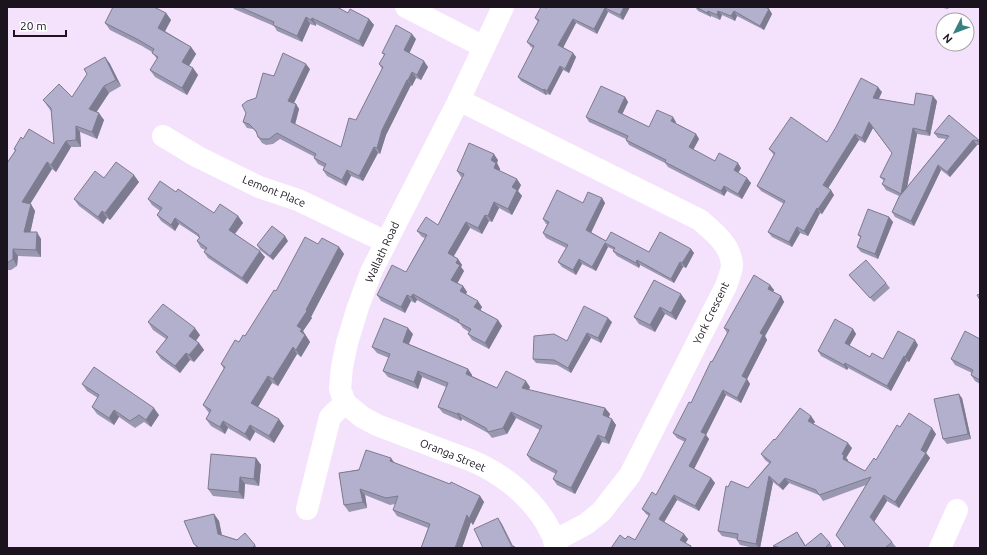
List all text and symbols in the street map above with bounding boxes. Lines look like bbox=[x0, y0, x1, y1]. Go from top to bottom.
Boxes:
scale bar bbox=[14, 12, 66, 38]
north arrow bbox=[935, 12, 975, 52]
text: 20 m bbox=[20, 19, 47, 32]
text: N bbox=[940, 32, 955, 46]
street label: Lemont Place bbox=[241, 173, 307, 209]
street label: Wallath Road bbox=[363, 220, 401, 284]
street label: York Crescent bbox=[691, 279, 732, 346]
street label: Oranga Street bbox=[418, 436, 488, 474]

